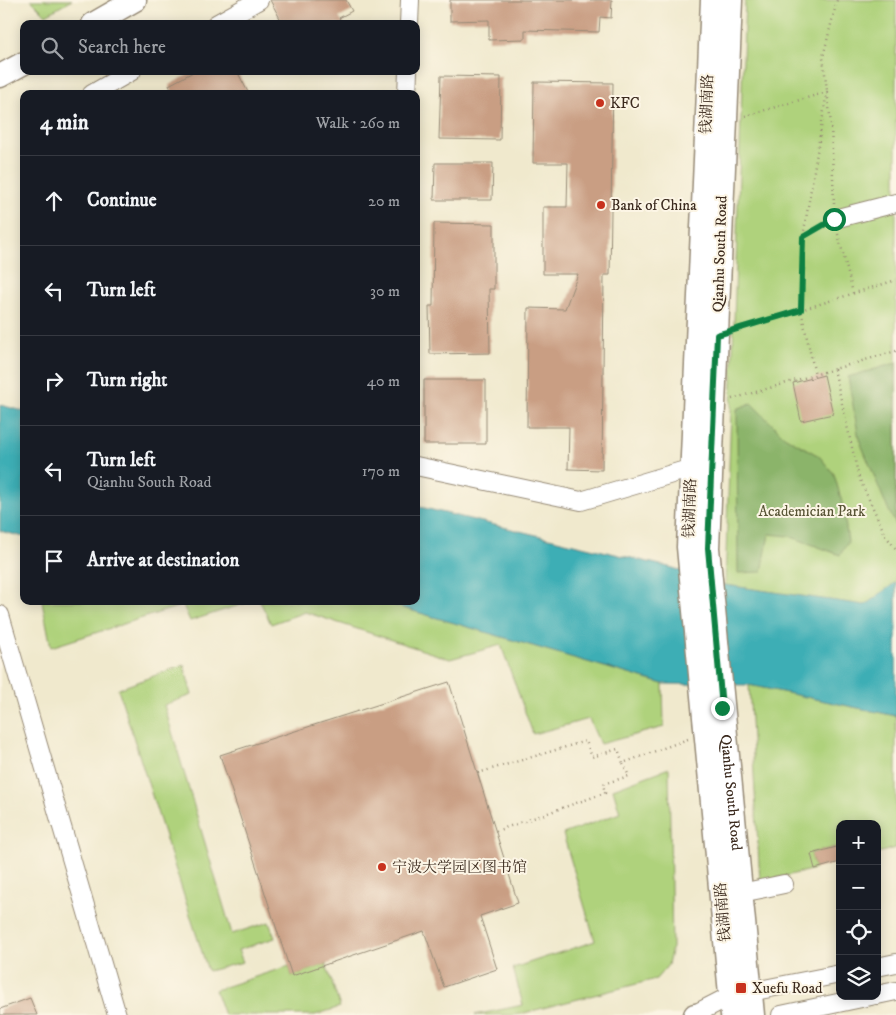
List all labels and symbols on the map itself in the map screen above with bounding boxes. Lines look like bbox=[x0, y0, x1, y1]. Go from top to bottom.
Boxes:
street label: 钱湖南路 bbox=[696, 74, 718, 134]
place label: KFC bbox=[610, 94, 640, 113]
marker: KFC bbox=[594, 97, 606, 109]
street label: Qianhu South Road bbox=[708, 195, 732, 313]
place label: Bank of China bbox=[611, 196, 697, 215]
marker: Bank of China bbox=[595, 199, 607, 211]
route start bbox=[823, 208, 846, 231]
street label: 钱湖南路 bbox=[679, 478, 701, 538]
park label: Academician Park bbox=[759, 502, 866, 521]
route end bbox=[711, 697, 734, 720]
street label: Qianhu South Road bbox=[716, 733, 747, 852]
place label: 宁波大学园区图书馆 bbox=[392, 858, 527, 877]
marker: 宁波大学园区图书馆 bbox=[376, 861, 388, 873]
street label: 钱湖南路 bbox=[711, 881, 735, 943]
place label: Xuefu Road bbox=[752, 979, 823, 998]
marker: Xuefu Road bbox=[734, 981, 748, 995]

